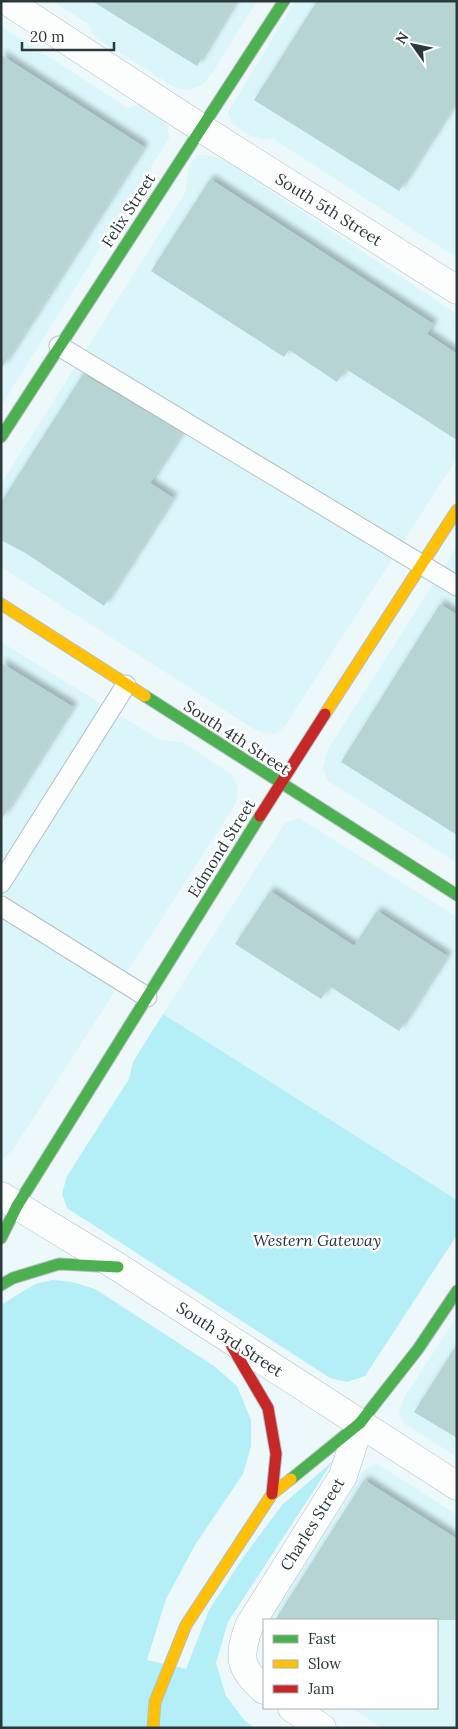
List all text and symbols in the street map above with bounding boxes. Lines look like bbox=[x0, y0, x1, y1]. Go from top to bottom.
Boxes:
scale bar bbox=[22, 20, 115, 52]
north arrow bbox=[388, 20, 438, 70]
text: 20 m bbox=[30, 27, 65, 46]
text: N bbox=[392, 28, 413, 47]
street label: South 5th Street bbox=[272, 168, 387, 250]
street label: Felix Street bbox=[97, 169, 160, 251]
street label: South 4th Street bbox=[180, 695, 294, 779]
street label: Edmond Street bbox=[183, 795, 260, 901]
park label: Western Gateway bbox=[253, 1230, 381, 1250]
street label: South 3rd Street bbox=[173, 1297, 288, 1381]
street label: Charles Street bbox=[275, 1473, 349, 1574]
legend bbox=[263, 1619, 438, 1709]
text: Fast bbox=[308, 1629, 336, 1648]
text: Slow bbox=[308, 1654, 341, 1673]
text: Jam bbox=[307, 1679, 335, 1698]

